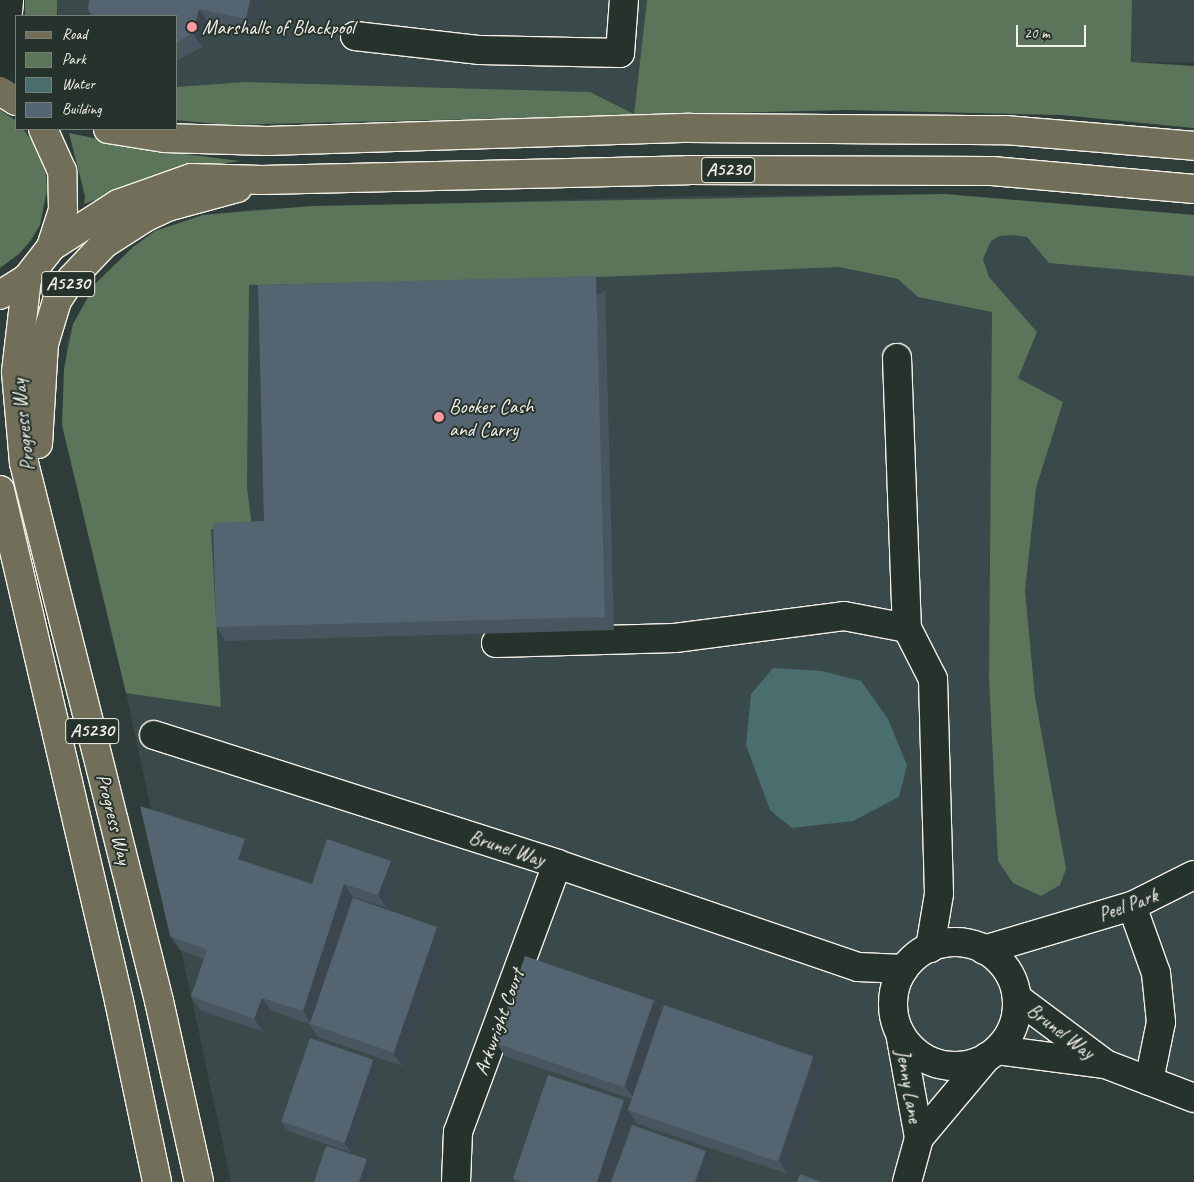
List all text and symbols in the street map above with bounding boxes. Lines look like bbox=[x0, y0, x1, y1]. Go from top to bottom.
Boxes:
legend bbox=[15, 15, 178, 130]
place label: Marshalls of Blackpool bbox=[202, 15, 354, 39]
scale bar bbox=[1019, 15, 1089, 47]
marker: Marshalls of Blackpool bbox=[186, 21, 198, 33]
text: 20 m bbox=[1024, 24, 1050, 43]
text: Road bbox=[62, 25, 87, 44]
text: Park bbox=[62, 50, 86, 69]
text: Water bbox=[62, 75, 95, 94]
text: Building bbox=[62, 100, 101, 119]
road number: A5230 bbox=[700, 154, 756, 186]
road number: A5230 bbox=[40, 268, 96, 300]
street label: Progress Way bbox=[6, 378, 40, 472]
place label: Booker Cash and Carry bbox=[449, 394, 533, 441]
marker: Booker Cash and Carry bbox=[433, 411, 445, 423]
road number: A5230 bbox=[64, 714, 120, 748]
street label: Progress Way bbox=[91, 771, 137, 867]
street label: Brunel Way bbox=[466, 824, 548, 872]
street label: Peel Park bbox=[1095, 883, 1161, 927]
street label: Arkwright Court bbox=[469, 966, 529, 1078]
street label: Brunel Way bbox=[1023, 998, 1099, 1064]
street label: Jenny Lane bbox=[891, 1047, 927, 1125]

